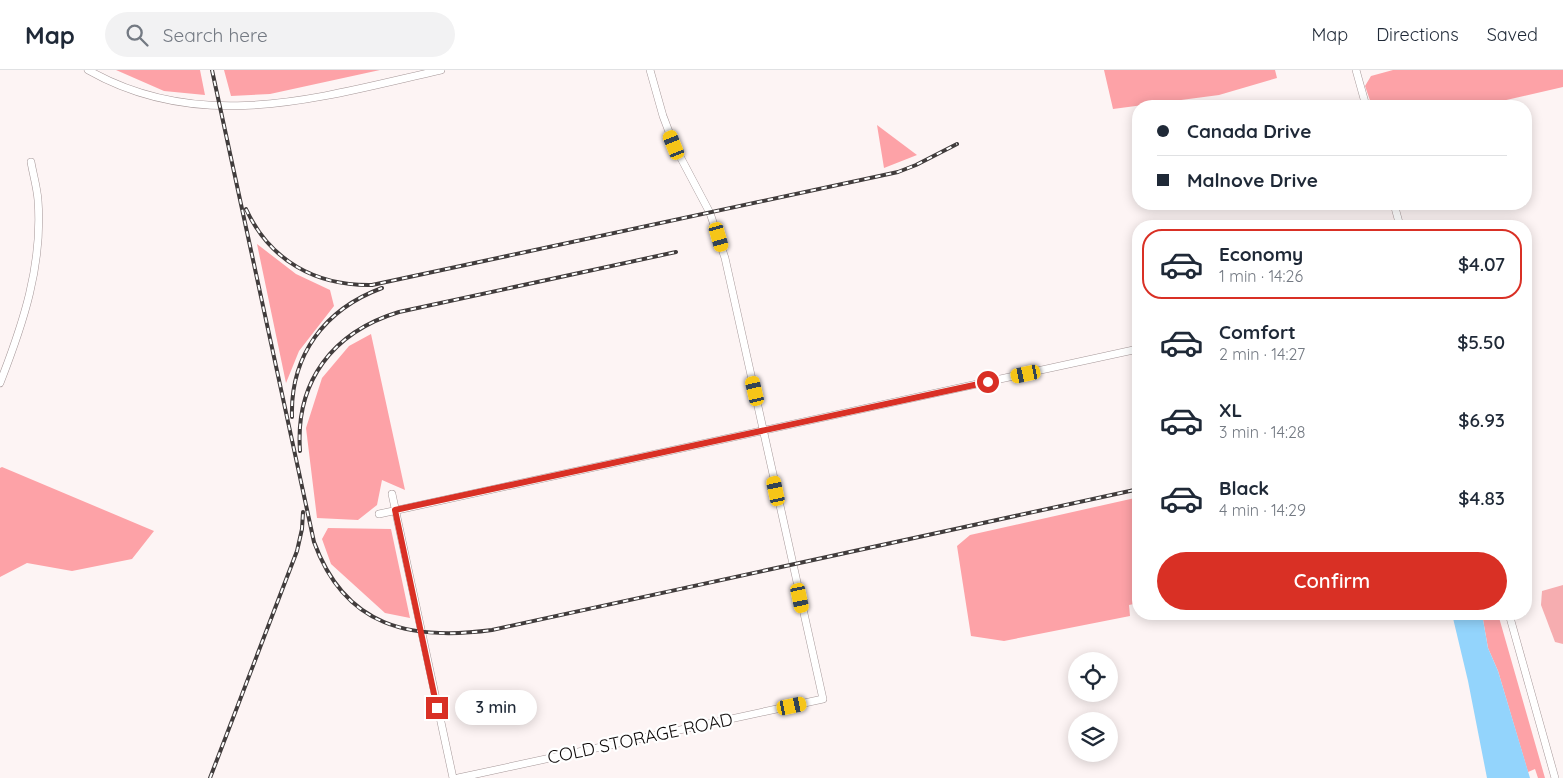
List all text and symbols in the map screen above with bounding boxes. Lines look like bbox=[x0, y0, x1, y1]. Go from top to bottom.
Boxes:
search box bbox=[105, 12, 455, 57]
text: Map bbox=[25, 20, 75, 50]
icon: search bbox=[123, 21, 151, 49]
text: Search here bbox=[163, 23, 268, 47]
text: Map bbox=[1311, 23, 1348, 46]
text: Directions bbox=[1376, 23, 1459, 46]
text: Saved bbox=[1487, 23, 1538, 46]
text: Canada Drive bbox=[1187, 119, 1311, 143]
car bbox=[661, 128, 686, 162]
text: Malnove Drive bbox=[1187, 168, 1318, 192]
car bbox=[707, 221, 730, 253]
icon: car bbox=[1159, 242, 1204, 287]
text: Economy bbox=[1219, 242, 1303, 266]
text: $4.07 bbox=[1458, 252, 1505, 276]
text: 1 min · 14:26 bbox=[1219, 266, 1303, 286]
icon: car bbox=[1159, 320, 1204, 365]
text: Comfort bbox=[1219, 320, 1296, 344]
text: $5.50 bbox=[1457, 330, 1505, 354]
text: 2 min · 14:27 bbox=[1219, 344, 1305, 364]
car bbox=[1009, 364, 1042, 384]
route start bbox=[977, 371, 999, 393]
car bbox=[744, 375, 765, 407]
icon: car bbox=[1159, 398, 1204, 443]
text: XL bbox=[1219, 398, 1242, 422]
text: $6.93 bbox=[1458, 408, 1505, 432]
text: 3 min · 14:28 bbox=[1219, 422, 1305, 442]
car bbox=[765, 475, 786, 507]
icon: car bbox=[1159, 476, 1204, 521]
text: Black bbox=[1219, 476, 1269, 500]
text: $4.83 bbox=[1458, 486, 1505, 510]
text: 4 min · 14:29 bbox=[1219, 500, 1306, 520]
button: Confirm bbox=[1157, 552, 1507, 610]
car bbox=[789, 582, 810, 614]
map controls bbox=[1068, 652, 1118, 762]
button: locate bbox=[1068, 652, 1118, 702]
callout: 3 min bbox=[454, 690, 537, 726]
car bbox=[775, 696, 808, 716]
route end bbox=[426, 697, 448, 719]
text: 3 min bbox=[476, 697, 516, 717]
street label: COLD STORAGE ROAD bbox=[545, 707, 735, 769]
button: layers bbox=[1068, 712, 1118, 762]

